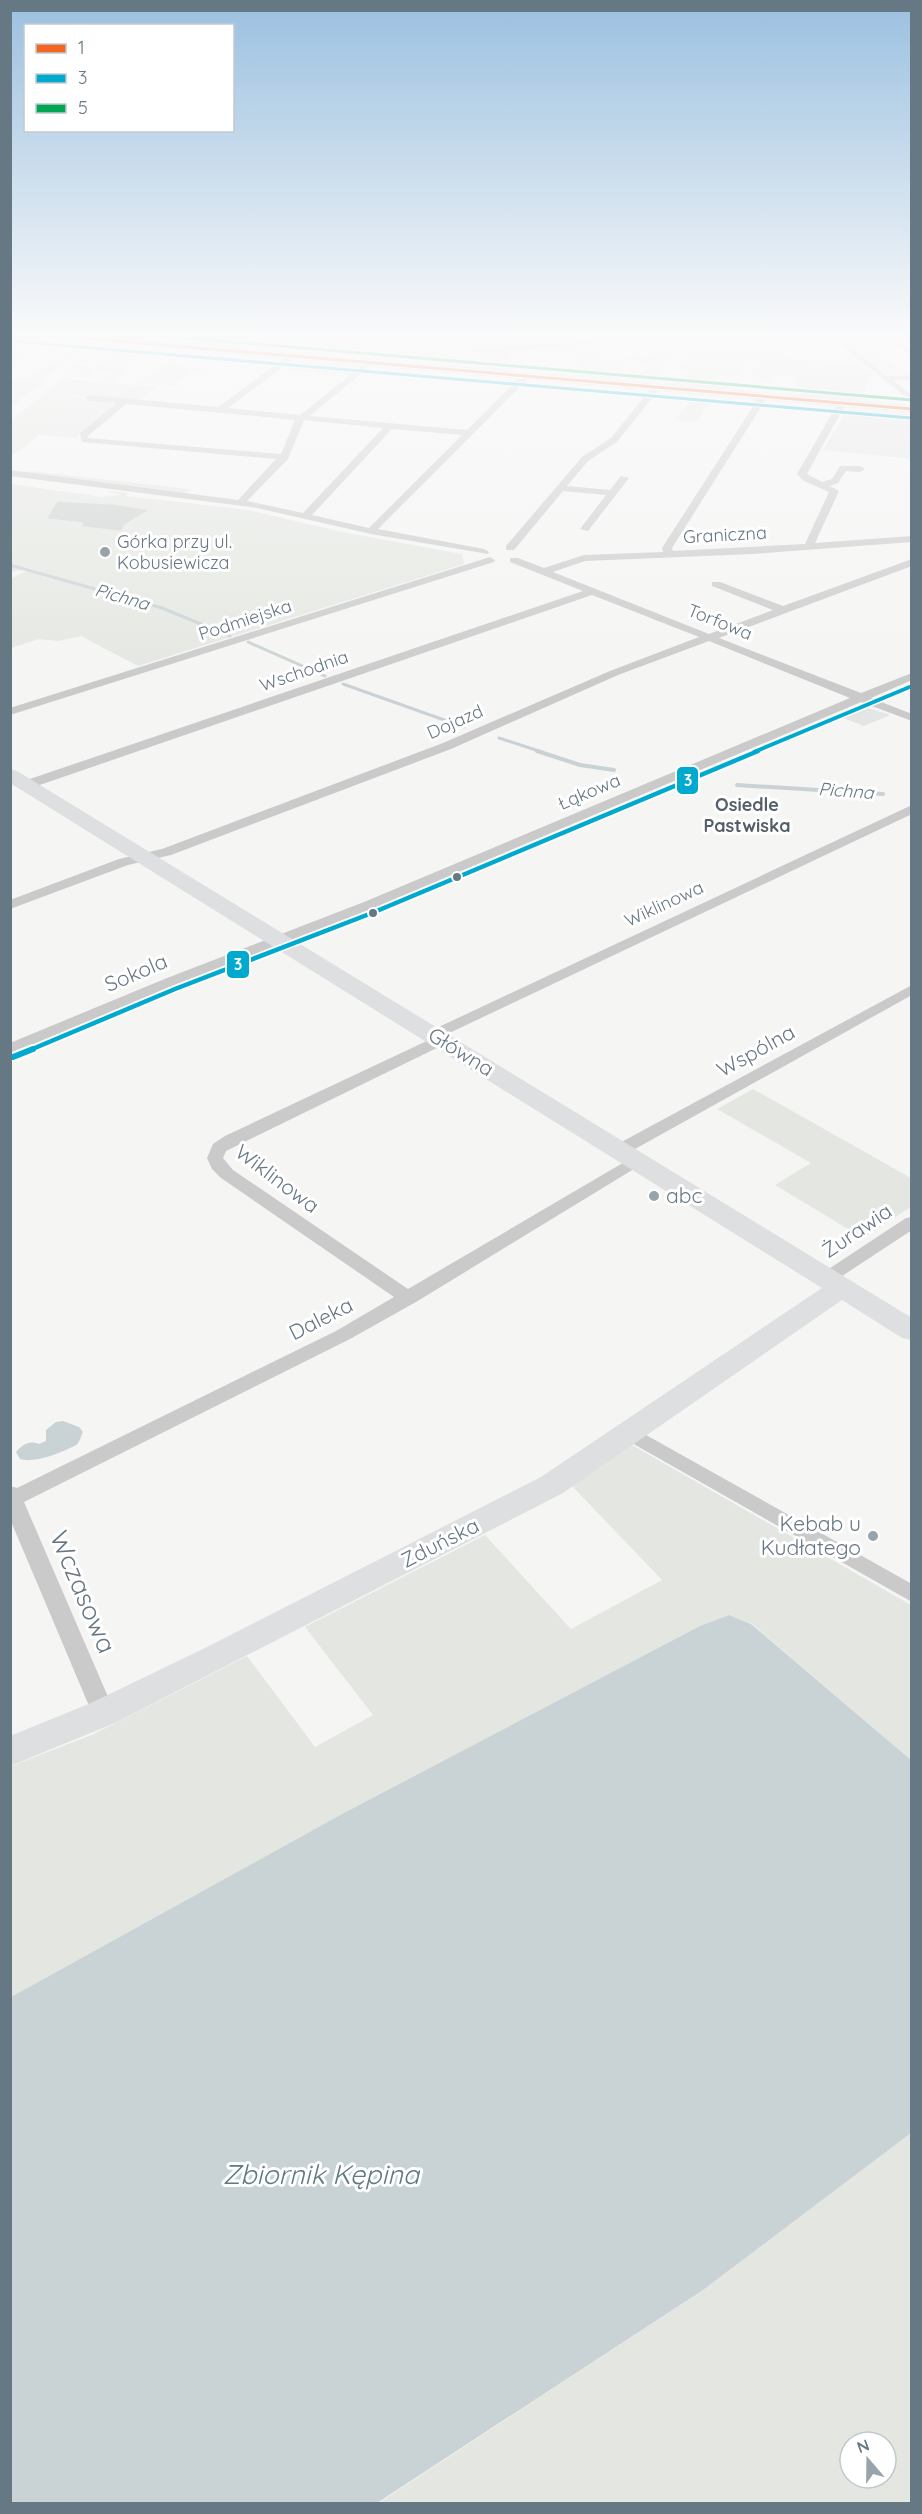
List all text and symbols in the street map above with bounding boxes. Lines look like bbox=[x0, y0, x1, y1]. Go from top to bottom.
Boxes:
legend bbox=[24, 24, 234, 132]
text: 1 bbox=[78, 36, 85, 59]
text: 3 bbox=[78, 66, 87, 89]
text: 5 bbox=[78, 96, 88, 119]
street label: Graniczna bbox=[683, 521, 767, 548]
place label: Górka przy ul. Kobusiewicza bbox=[117, 530, 232, 574]
marker: Górka przy ul. Kobusiewicza bbox=[98, 545, 112, 559]
water label: Pichna bbox=[92, 578, 153, 616]
street label: Podmiejska bbox=[195, 594, 294, 645]
street label: Torfowa bbox=[684, 598, 756, 645]
street label: Wschodnia bbox=[256, 645, 351, 696]
street label: Dojazd bbox=[423, 699, 486, 744]
line badge: 3 bbox=[676, 766, 699, 795]
street label: Łąkowa bbox=[554, 768, 624, 815]
text: 3 bbox=[684, 770, 692, 790]
water label: Pichna bbox=[818, 777, 876, 804]
district label: Osiedle Pastwiska bbox=[703, 793, 791, 837]
unlabelled marker bbox=[451, 871, 463, 883]
street label: Wiklinowa bbox=[621, 875, 707, 932]
unlabelled marker bbox=[367, 907, 379, 919]
street label: Sokola bbox=[100, 947, 171, 997]
line badge: 3 bbox=[226, 950, 250, 979]
text: 3 bbox=[234, 954, 242, 974]
street label: Wspólna bbox=[712, 1018, 799, 1082]
street label: Główna bbox=[424, 1021, 499, 1081]
street label: Wiklinowa bbox=[230, 1138, 325, 1218]
place label: abc bbox=[666, 1182, 702, 1208]
marker: abc bbox=[647, 1189, 661, 1203]
street label: Żurawia bbox=[816, 1197, 896, 1263]
street label: Daleka bbox=[284, 1291, 357, 1345]
place label: Kebab u Kudłatego bbox=[761, 1510, 861, 1560]
street label: Zduńska bbox=[396, 1511, 483, 1573]
street label: Wczasowa bbox=[43, 1526, 124, 1658]
marker: Kebab u Kudłatego bbox=[866, 1529, 880, 1543]
water label: Zbiornik Kępina bbox=[223, 2157, 421, 2191]
north arrow bbox=[838, 2430, 898, 2490]
text: N bbox=[854, 2434, 872, 2457]

